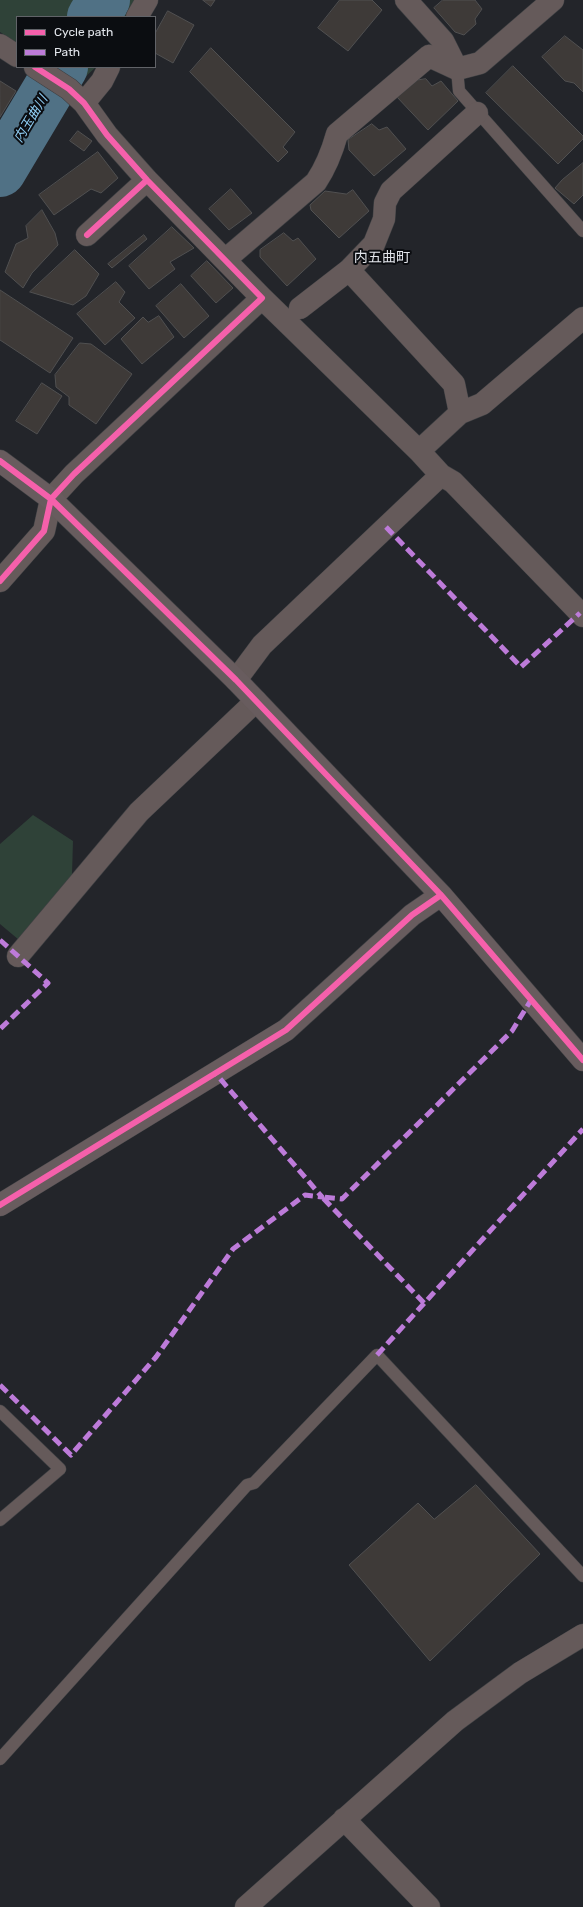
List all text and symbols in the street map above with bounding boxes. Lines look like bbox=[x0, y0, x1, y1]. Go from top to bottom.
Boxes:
legend bbox=[16, 16, 156, 68]
text: Cycle path bbox=[54, 25, 113, 39]
text: Path bbox=[54, 45, 80, 59]
water label: 内玉曲川 bbox=[11, 93, 51, 145]
district label: 内五曲町 bbox=[354, 250, 410, 266]

